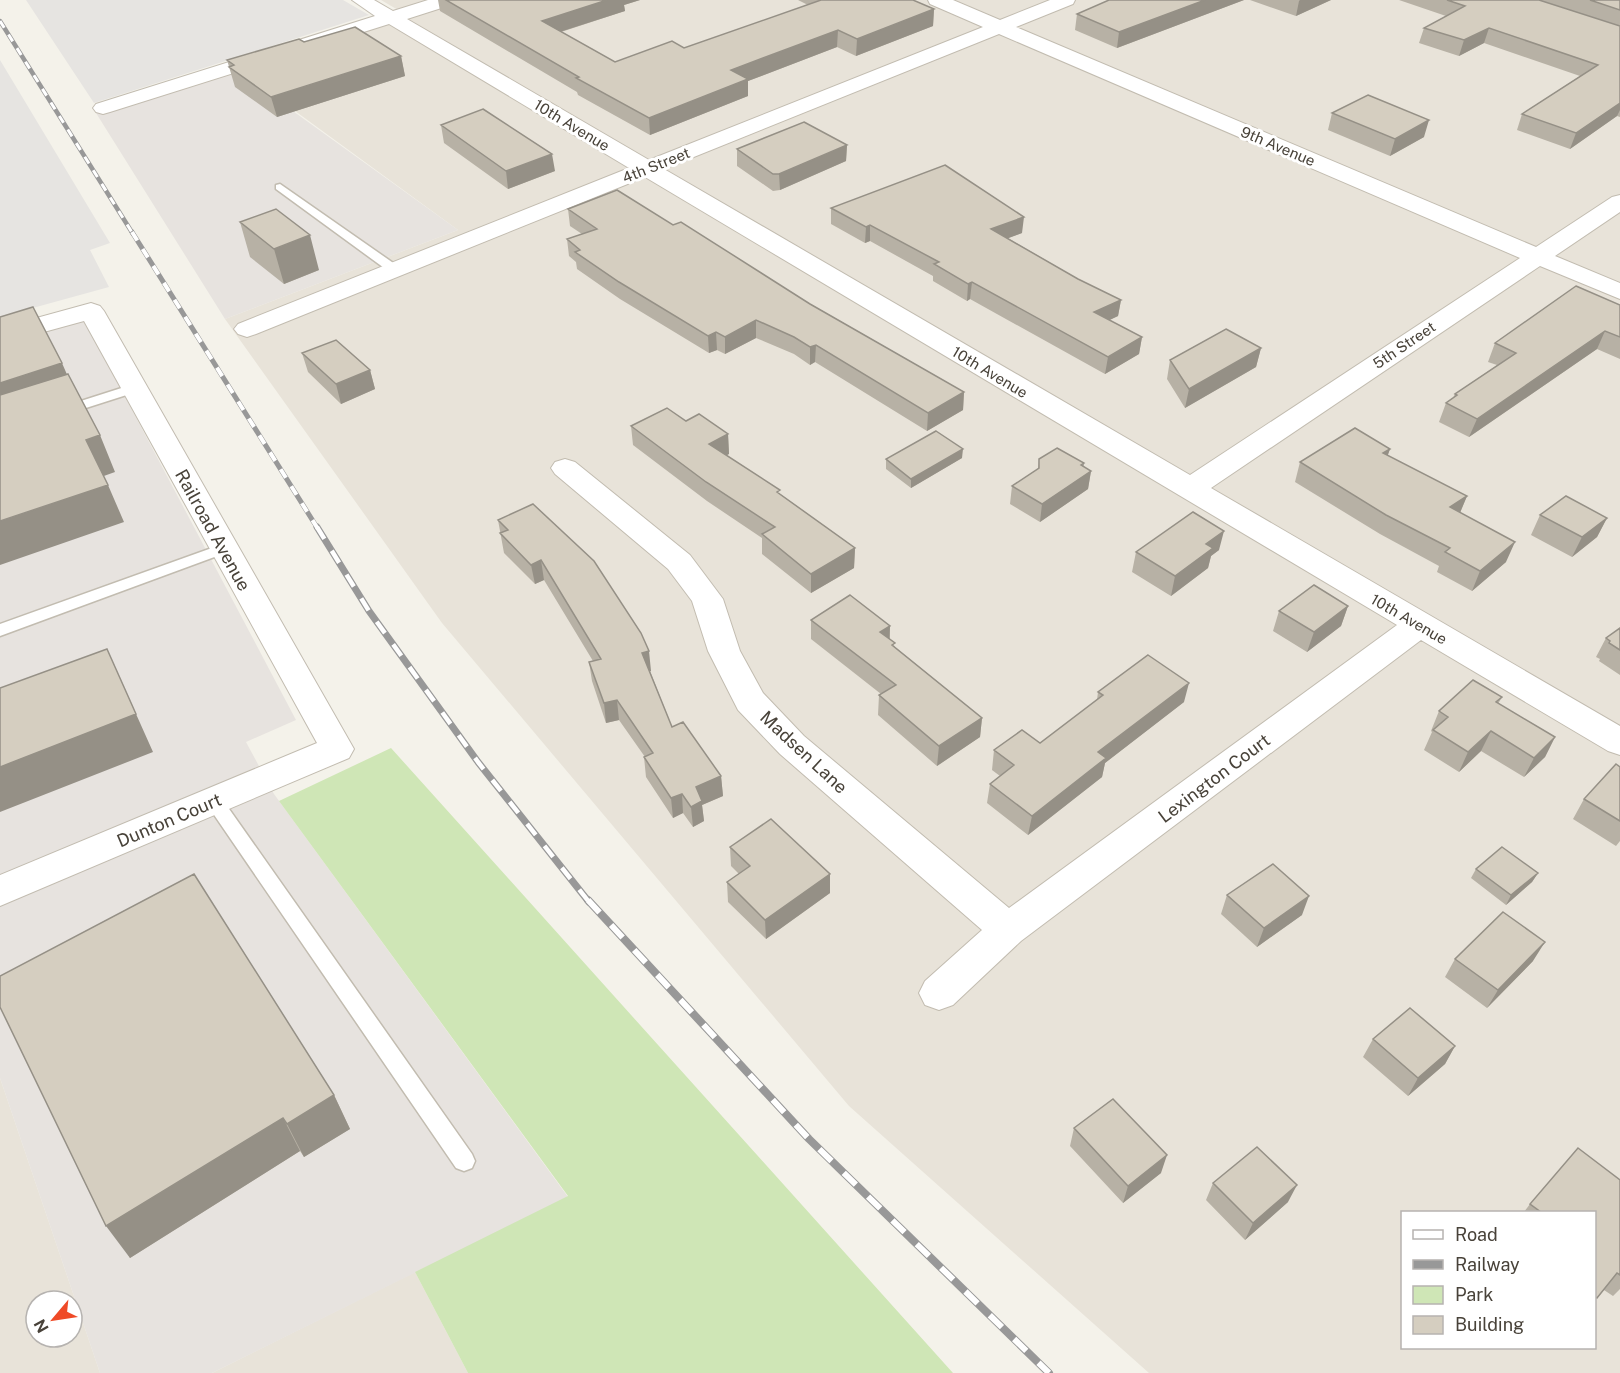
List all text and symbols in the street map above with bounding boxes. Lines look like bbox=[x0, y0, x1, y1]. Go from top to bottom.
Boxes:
street label: 10th Avenue bbox=[531, 96, 613, 154]
street label: 9th Avenue bbox=[1238, 123, 1318, 169]
street label: 4th Street bbox=[620, 144, 692, 186]
street label: 5th Street bbox=[1370, 318, 1439, 372]
street label: 10th Avenue bbox=[949, 343, 1031, 401]
street label: Railroad Avenue bbox=[171, 466, 255, 594]
street label: 10th Avenue bbox=[1368, 590, 1450, 648]
street label: Madsen Lane bbox=[756, 706, 852, 798]
street label: Lexington Court bbox=[1154, 729, 1274, 827]
street label: Dunton Court bbox=[114, 789, 224, 851]
legend bbox=[1401, 1211, 1596, 1349]
text: Road bbox=[1455, 1224, 1498, 1245]
text: Railway bbox=[1455, 1254, 1520, 1275]
text: Park bbox=[1455, 1284, 1493, 1305]
north arrow bbox=[24, 1289, 84, 1349]
text: Building bbox=[1455, 1314, 1524, 1335]
text: N bbox=[30, 1316, 53, 1336]

